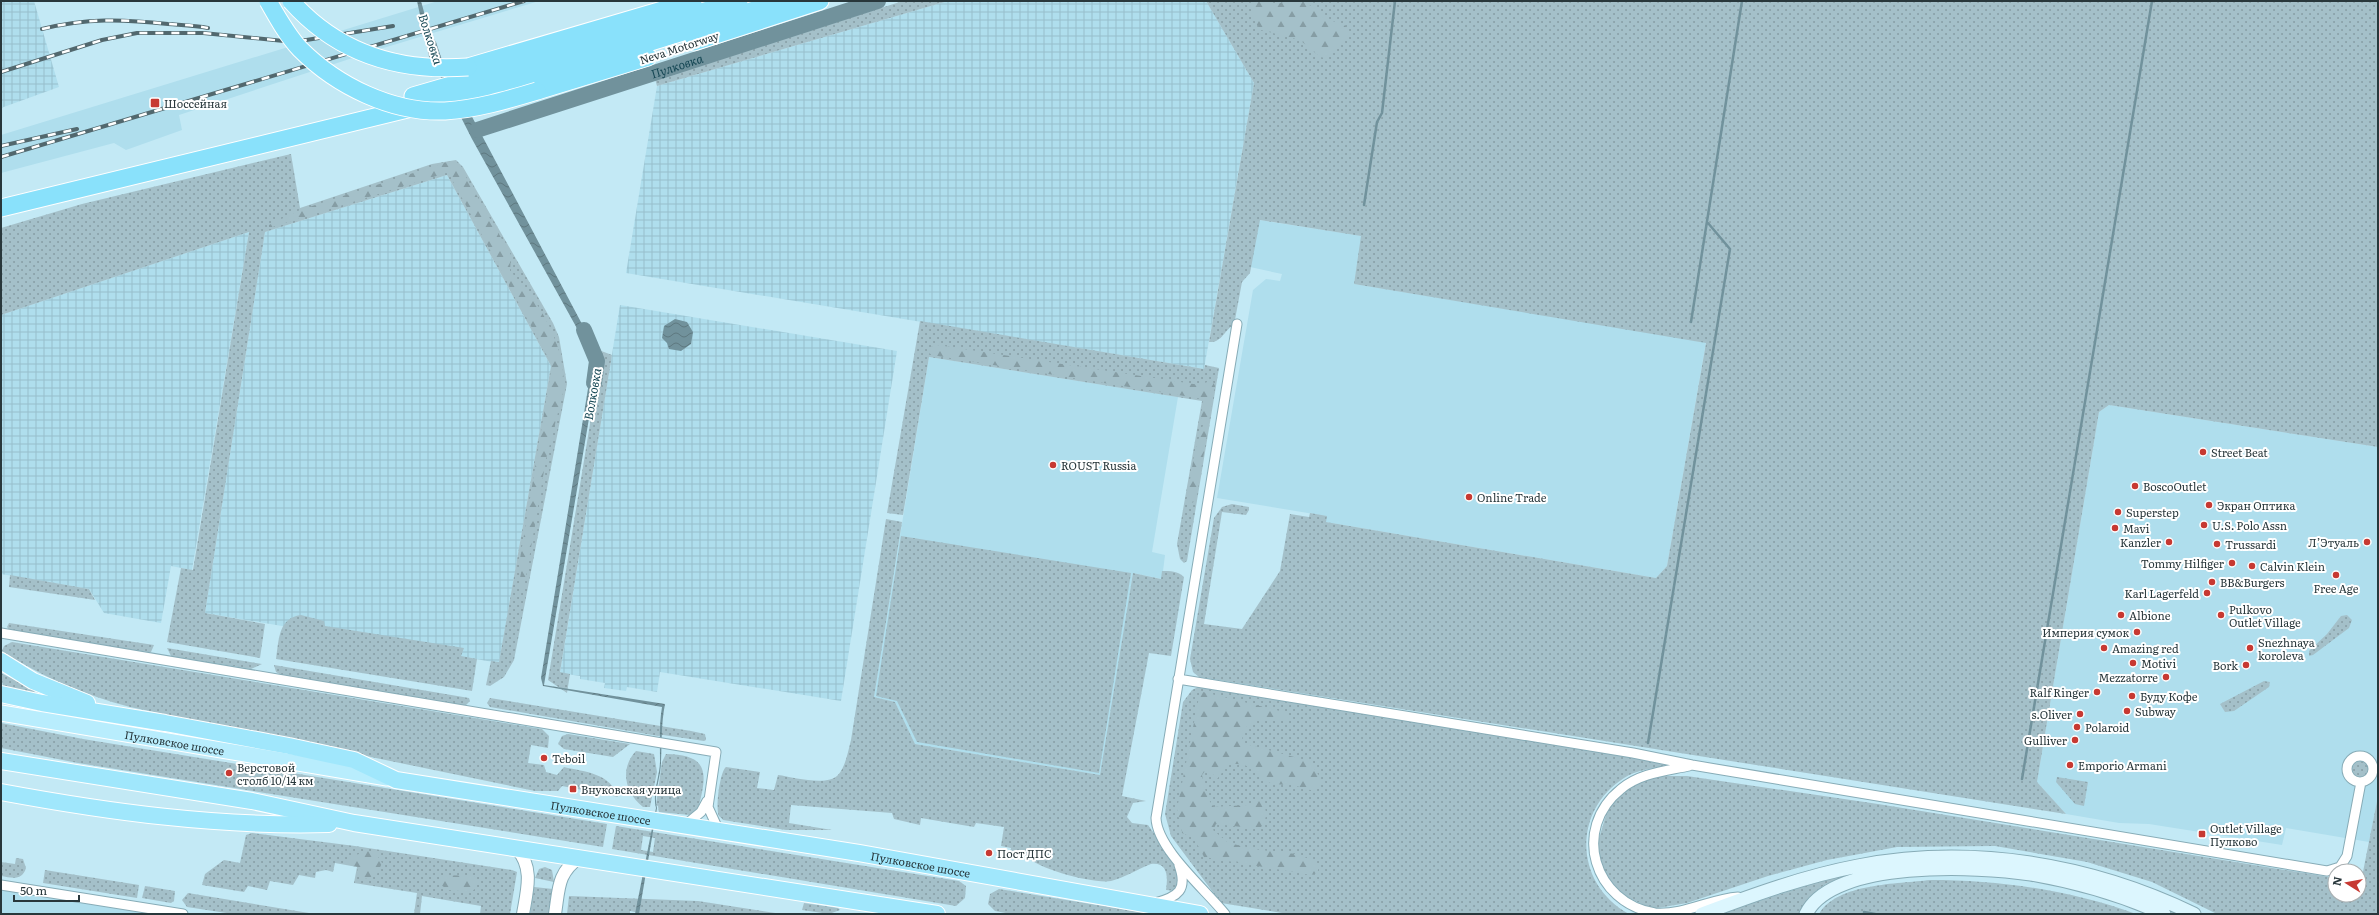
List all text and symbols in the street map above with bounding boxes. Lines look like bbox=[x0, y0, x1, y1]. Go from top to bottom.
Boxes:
water label: Волковка bbox=[414, 11, 448, 67]
street label: Neva Motorway bbox=[637, 26, 721, 67]
water label: Пулковка bbox=[649, 49, 705, 82]
place label: Шоссейная bbox=[164, 95, 228, 111]
marker: Шоссейная bbox=[149, 97, 161, 109]
water label: Волковка bbox=[579, 367, 605, 421]
place label: Street Beat bbox=[2211, 444, 2268, 460]
marker: Street Beat bbox=[2198, 447, 2208, 457]
place label: ROUST Russia bbox=[1061, 457, 1136, 473]
marker: ROUST Russia bbox=[1048, 460, 1058, 470]
place label: BoscoOutlet bbox=[2143, 478, 2207, 494]
marker: BoscoOutlet bbox=[2130, 481, 2140, 491]
place label: Online Trade bbox=[1477, 489, 1547, 505]
marker: Online Trade bbox=[1464, 492, 1474, 502]
place label: Экран Оптика bbox=[2217, 497, 2295, 513]
marker: Экран Оптика bbox=[2204, 500, 2214, 510]
place label: Superstep bbox=[2126, 504, 2179, 520]
marker: Superstep bbox=[2113, 507, 2123, 517]
place label: U.S. Polo Assn bbox=[2212, 517, 2287, 533]
place label: Mavi bbox=[2123, 520, 2150, 536]
marker: U.S. Polo Assn bbox=[2199, 520, 2209, 530]
marker: Mavi bbox=[2110, 523, 2120, 533]
place label: Kanzler bbox=[2120, 534, 2162, 550]
place label: Л’Этуаль bbox=[2308, 534, 2359, 550]
place label: Trussardi bbox=[2225, 536, 2277, 552]
marker: Kanzler bbox=[2164, 537, 2174, 547]
marker: Л’Этуаль bbox=[2362, 537, 2372, 547]
marker: Trussardi bbox=[2212, 539, 2222, 549]
place label: Tommy Hilfiger bbox=[2141, 555, 2225, 571]
marker: Tommy Hilfiger bbox=[2227, 558, 2237, 568]
place label: Calvin Klein bbox=[2260, 558, 2325, 574]
marker: Calvin Klein bbox=[2247, 561, 2257, 571]
marker: Free Age bbox=[2331, 570, 2341, 580]
place label: BB&Burgers bbox=[2220, 574, 2285, 590]
marker: BB&Burgers bbox=[2207, 577, 2217, 587]
place label: Free Age bbox=[2314, 580, 2359, 596]
place label: Karl Lagerfeld bbox=[2125, 585, 2199, 601]
marker: Karl Lagerfeld bbox=[2202, 588, 2212, 598]
place label: Pulkovo Outlet Village bbox=[2229, 601, 2301, 630]
place label: Albione bbox=[2129, 607, 2171, 623]
marker: Albione bbox=[2116, 610, 2126, 620]
marker: Pulkovo Outlet Village bbox=[2216, 610, 2226, 620]
place label: Империя сумок bbox=[2042, 624, 2129, 640]
marker: Империя сумок bbox=[2132, 627, 2142, 637]
place label: Snezhnaya koroleva bbox=[2258, 634, 2315, 663]
place label: Amazing red bbox=[2112, 640, 2179, 656]
marker: Amazing red bbox=[2099, 643, 2109, 653]
marker: Snezhnaya koroleva bbox=[2245, 643, 2255, 653]
place label: Motivi bbox=[2141, 655, 2176, 671]
place label: Bork bbox=[2213, 657, 2238, 673]
marker: Motivi bbox=[2128, 658, 2138, 668]
marker: Bork bbox=[2241, 660, 2251, 670]
place label: Mezzatorre bbox=[2099, 669, 2158, 685]
marker: Mezzatorre bbox=[2161, 672, 2171, 682]
place label: Ralf Ringer bbox=[2029, 684, 2090, 700]
marker: Ralf Ringer bbox=[2092, 687, 2102, 697]
place label: Буду Кофе bbox=[2140, 688, 2198, 704]
marker: Буду Кофе bbox=[2127, 691, 2137, 701]
place label: Subway bbox=[2135, 703, 2176, 719]
place label: s.Oliver bbox=[2031, 706, 2073, 722]
marker: Subway bbox=[2122, 706, 2132, 716]
marker: s.Oliver bbox=[2075, 709, 2085, 719]
place label: Polaroid bbox=[2085, 719, 2130, 735]
marker: Polaroid bbox=[2072, 722, 2082, 732]
street label: Пулковское шоссе bbox=[123, 726, 226, 759]
place label: Gulliver bbox=[2024, 732, 2068, 748]
marker: Gulliver bbox=[2070, 735, 2080, 745]
place label: Teboil bbox=[552, 750, 586, 766]
marker: Teboil bbox=[539, 753, 549, 763]
place label: Emporio Armani bbox=[2078, 757, 2167, 773]
place label: Верстовой столб 10/14 км bbox=[237, 759, 313, 788]
marker: Emporio Armani bbox=[2065, 760, 2075, 770]
marker: Верстовой столб 10/14 км bbox=[224, 768, 234, 778]
place label: Внуковская улица bbox=[581, 781, 681, 797]
marker: Внуковская улица bbox=[568, 784, 578, 794]
street label: Пулковское шоссе bbox=[550, 797, 652, 828]
place label: Outlet Village Пулково bbox=[2210, 820, 2282, 849]
marker: Outlet Village Пулково bbox=[2197, 829, 2207, 839]
place label: Пост ДПС bbox=[997, 845, 1052, 861]
street label: Пулковское шоссе bbox=[869, 847, 972, 881]
marker: Пост ДПС bbox=[984, 848, 994, 858]
north arrow bbox=[2327, 863, 2367, 903]
text: N bbox=[2327, 875, 2345, 887]
scale bar bbox=[14, 877, 79, 903]
text: 50 m bbox=[20, 881, 47, 899]

